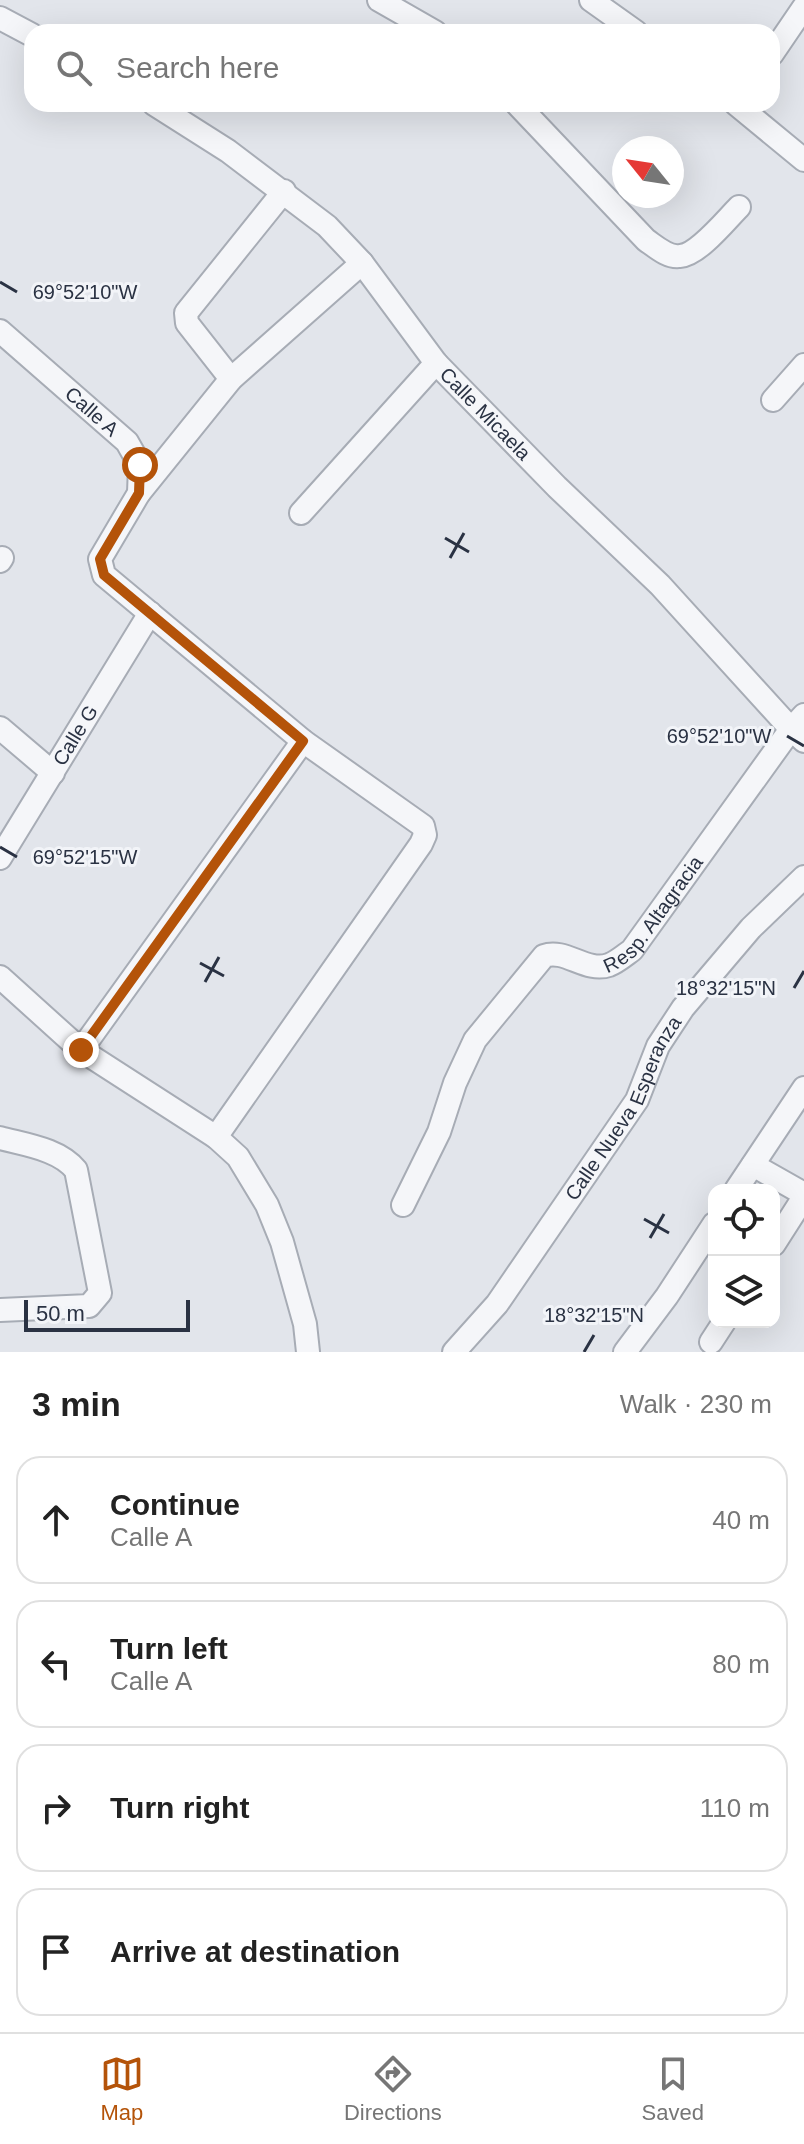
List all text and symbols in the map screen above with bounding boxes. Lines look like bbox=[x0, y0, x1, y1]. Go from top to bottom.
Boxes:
search box bbox=[24, 24, 780, 112]
icon: search bbox=[52, 46, 96, 90]
text: Search here bbox=[116, 51, 279, 84]
north arrow bbox=[612, 136, 684, 208]
text: 69°52'10"W bbox=[33, 281, 137, 303]
street label: Calle Micaela bbox=[436, 363, 536, 465]
street label: Calle A bbox=[61, 382, 123, 441]
route start bbox=[122, 447, 158, 483]
street label: Calle G bbox=[48, 701, 102, 769]
text: 69°52'10"W bbox=[667, 725, 771, 747]
text: 69°52'15"W bbox=[33, 846, 137, 868]
street label: Resp. Altagracia bbox=[600, 851, 708, 977]
text: 18°32'15"N bbox=[676, 977, 776, 999]
street label: Calle Nueva Esperanza bbox=[561, 1011, 686, 1204]
route end bbox=[63, 1032, 99, 1068]
map controls bbox=[708, 1184, 780, 1328]
button: locate bbox=[708, 1184, 780, 1256]
button: layers bbox=[708, 1256, 780, 1328]
scale bar bbox=[24, 1296, 190, 1332]
text: 50 m bbox=[36, 1301, 85, 1326]
text: 18°32'15"N bbox=[544, 1304, 644, 1326]
text: 3 min bbox=[32, 1385, 121, 1423]
text: Walk · 230 m bbox=[620, 1389, 772, 1419]
text: Continue bbox=[110, 1488, 240, 1521]
icon: ahead bbox=[34, 1498, 78, 1542]
text: 40 m bbox=[712, 1505, 770, 1535]
text: Calle A bbox=[110, 1522, 192, 1552]
text: Turn left bbox=[110, 1632, 228, 1665]
icon: left bbox=[34, 1642, 78, 1686]
text: 80 m bbox=[712, 1649, 770, 1679]
text: Calle A bbox=[110, 1666, 192, 1696]
icon: right bbox=[34, 1786, 78, 1830]
text: Turn right bbox=[110, 1791, 249, 1824]
text: 110 m bbox=[700, 1793, 770, 1823]
icon: arrive bbox=[34, 1930, 78, 1974]
text: Arrive at destination bbox=[110, 1935, 400, 1968]
tab: Map bbox=[100, 2052, 144, 2126]
tab: Directions bbox=[344, 2052, 442, 2126]
tab: Saved bbox=[642, 2052, 704, 2126]

